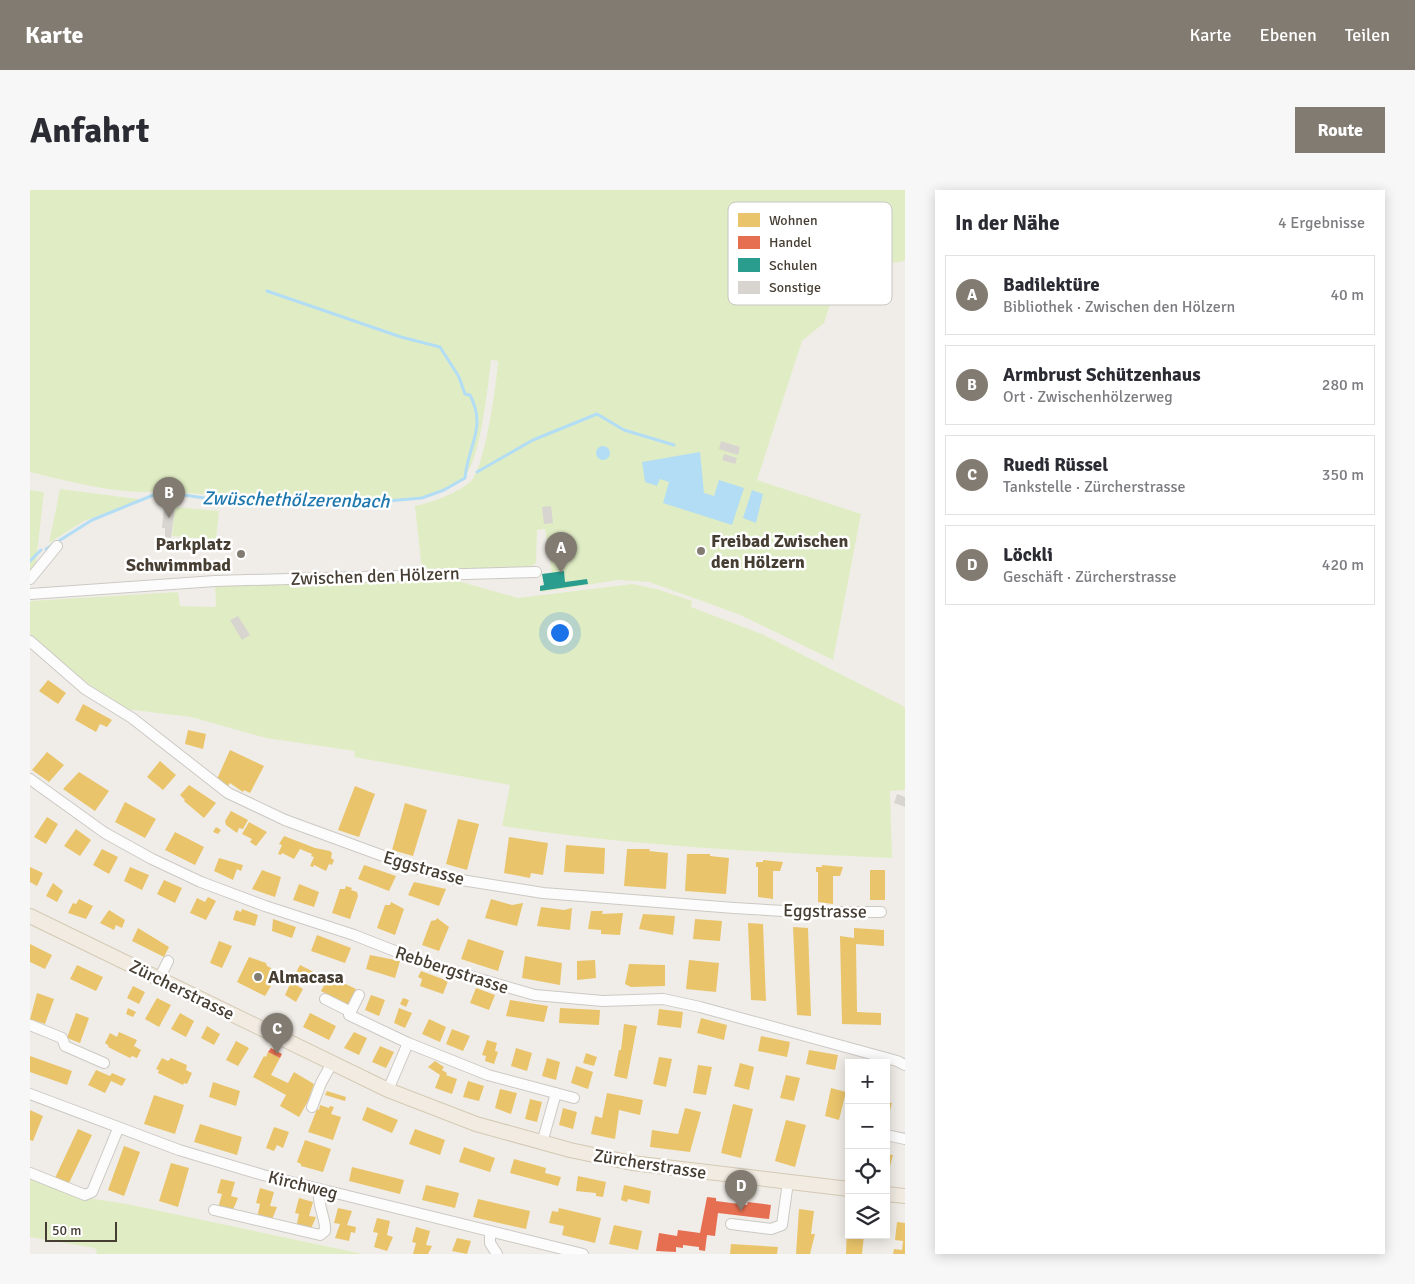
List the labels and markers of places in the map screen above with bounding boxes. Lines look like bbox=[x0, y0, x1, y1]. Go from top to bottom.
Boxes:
pin: B bbox=[153, 477, 185, 518]
place label: Freibad Zwischen den Hölzern bbox=[711, 530, 848, 573]
pin: A bbox=[545, 532, 577, 573]
place label: Parkplatz Schwimmbad bbox=[126, 533, 231, 576]
marker: Freibad Zwischen den Hölzern bbox=[695, 545, 707, 557]
marker: Parkplatz Schwimmbad bbox=[235, 548, 247, 560]
place label: Almacasa bbox=[268, 966, 344, 988]
marker: Almacasa bbox=[252, 971, 264, 983]
pin: C bbox=[261, 1013, 293, 1054]
pin: D bbox=[725, 1170, 757, 1211]

